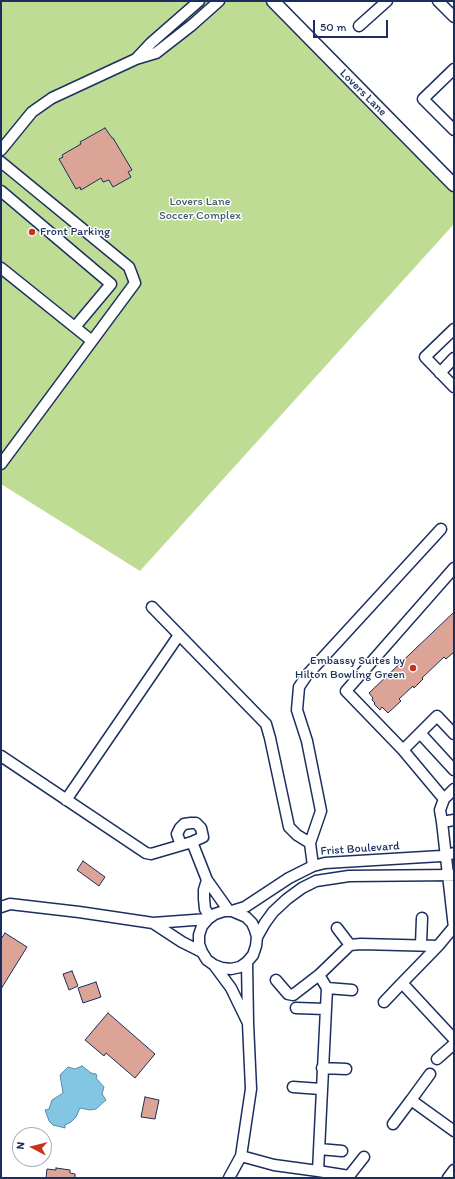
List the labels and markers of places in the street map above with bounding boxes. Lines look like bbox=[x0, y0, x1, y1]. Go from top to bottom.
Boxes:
place label: Front Parking bbox=[40, 225, 110, 239]
marker: Front Parking bbox=[27, 227, 37, 237]
place label: Embassy Suites by Hilton Bowling Green bbox=[295, 654, 405, 682]
marker: Embassy Suites by Hilton Bowling Green bbox=[408, 663, 418, 673]

